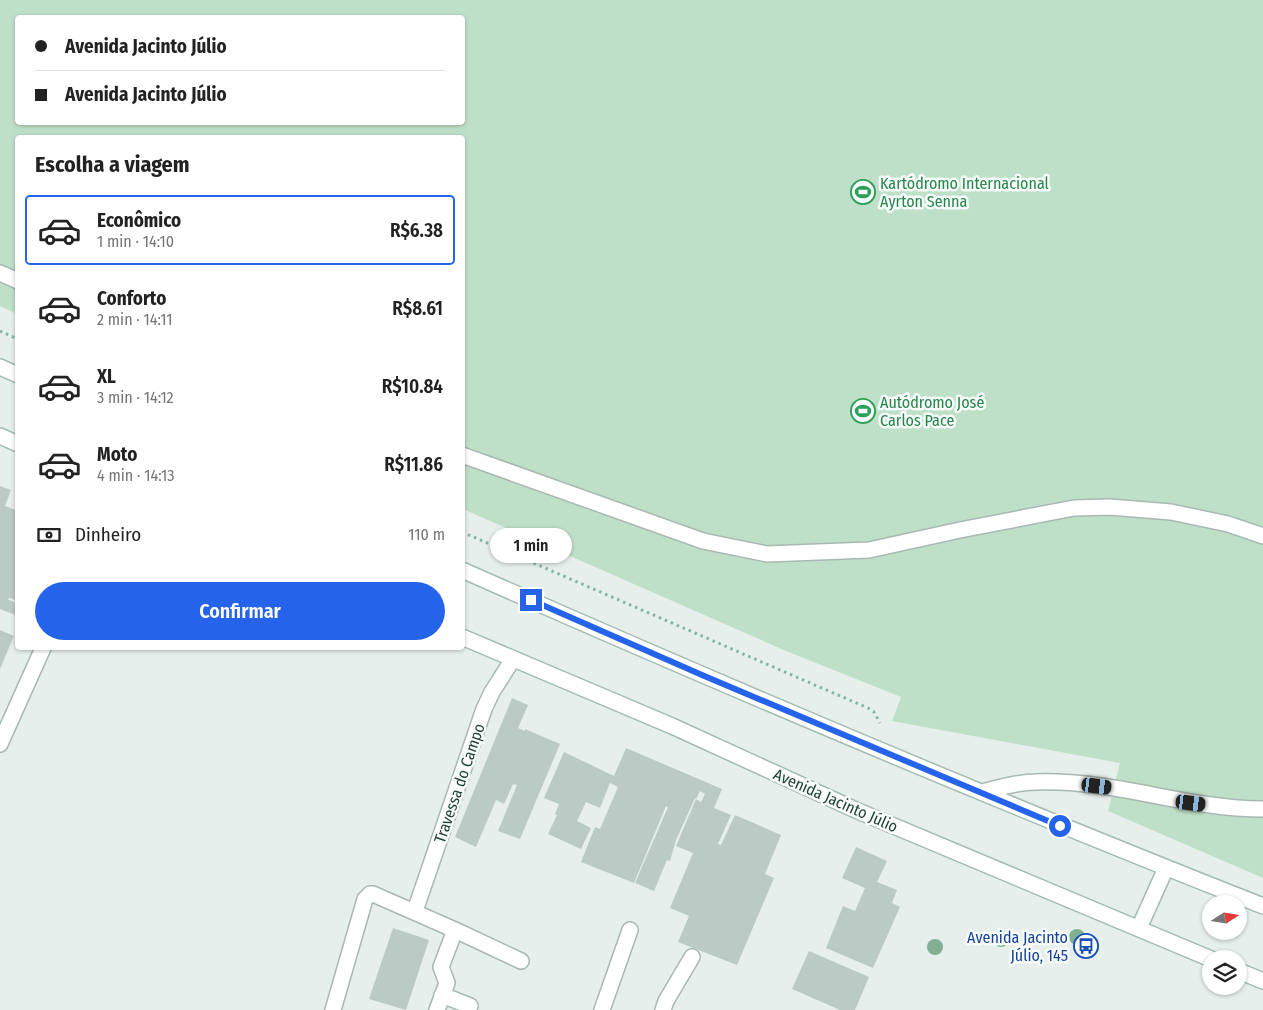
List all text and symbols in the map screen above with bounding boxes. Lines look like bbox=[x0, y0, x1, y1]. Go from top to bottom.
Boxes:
text: Avenida Jacinto Júlio bbox=[65, 35, 227, 58]
text: Avenida Jacinto Júlio bbox=[65, 83, 227, 106]
text: Escolha a viagem bbox=[35, 151, 190, 178]
place label: Kartódromo Internacional Ayrton Senna bbox=[880, 174, 1049, 211]
sports icon: Kartódromo Internacional Ayrton Senna bbox=[850, 179, 876, 205]
icon: car bbox=[37, 208, 82, 253]
text: Econômico bbox=[97, 209, 181, 232]
text: R$6.38 bbox=[390, 219, 443, 242]
text: 1 min · 14:10 bbox=[97, 232, 174, 251]
icon: car bbox=[37, 286, 82, 331]
text: Conforto bbox=[97, 287, 166, 310]
text: R$8.61 bbox=[392, 297, 443, 320]
text: 2 min · 14:11 bbox=[97, 310, 172, 329]
icon: car bbox=[37, 364, 82, 409]
text: XL bbox=[97, 365, 116, 388]
text: R$10.84 bbox=[382, 375, 443, 398]
text: 3 min · 14:12 bbox=[97, 388, 174, 407]
place label: Autódromo José Carlos Pace bbox=[880, 393, 984, 430]
sports icon: Autódromo José Carlos Pace bbox=[850, 398, 876, 424]
icon: car bbox=[37, 442, 82, 487]
text: Moto bbox=[97, 443, 137, 466]
text: R$11.86 bbox=[384, 453, 443, 476]
text: 4 min · 14:13 bbox=[97, 466, 174, 485]
icon: cash bbox=[35, 521, 63, 549]
text: Dinheiro bbox=[75, 523, 141, 546]
text: 110 m bbox=[408, 525, 445, 544]
callout: 1 min bbox=[490, 528, 572, 562]
text: 1 min bbox=[514, 536, 548, 555]
button: Confirmar bbox=[35, 582, 445, 640]
route end bbox=[520, 589, 542, 611]
street label: Travessa do Campo bbox=[430, 721, 489, 846]
street label: Avenida Jacinto Júlio bbox=[771, 765, 901, 836]
car bbox=[1081, 777, 1112, 795]
car bbox=[1175, 794, 1206, 812]
route start bbox=[1049, 815, 1071, 837]
north arrow bbox=[1202, 895, 1248, 940]
map controls bbox=[1202, 895, 1247, 995]
place label: Avenida Jacinto Júlio, 145 bbox=[967, 928, 1068, 965]
bus stop icon: Avenida Jacinto Júlio, 145 bbox=[1073, 933, 1099, 959]
button: layers bbox=[1202, 950, 1247, 995]

